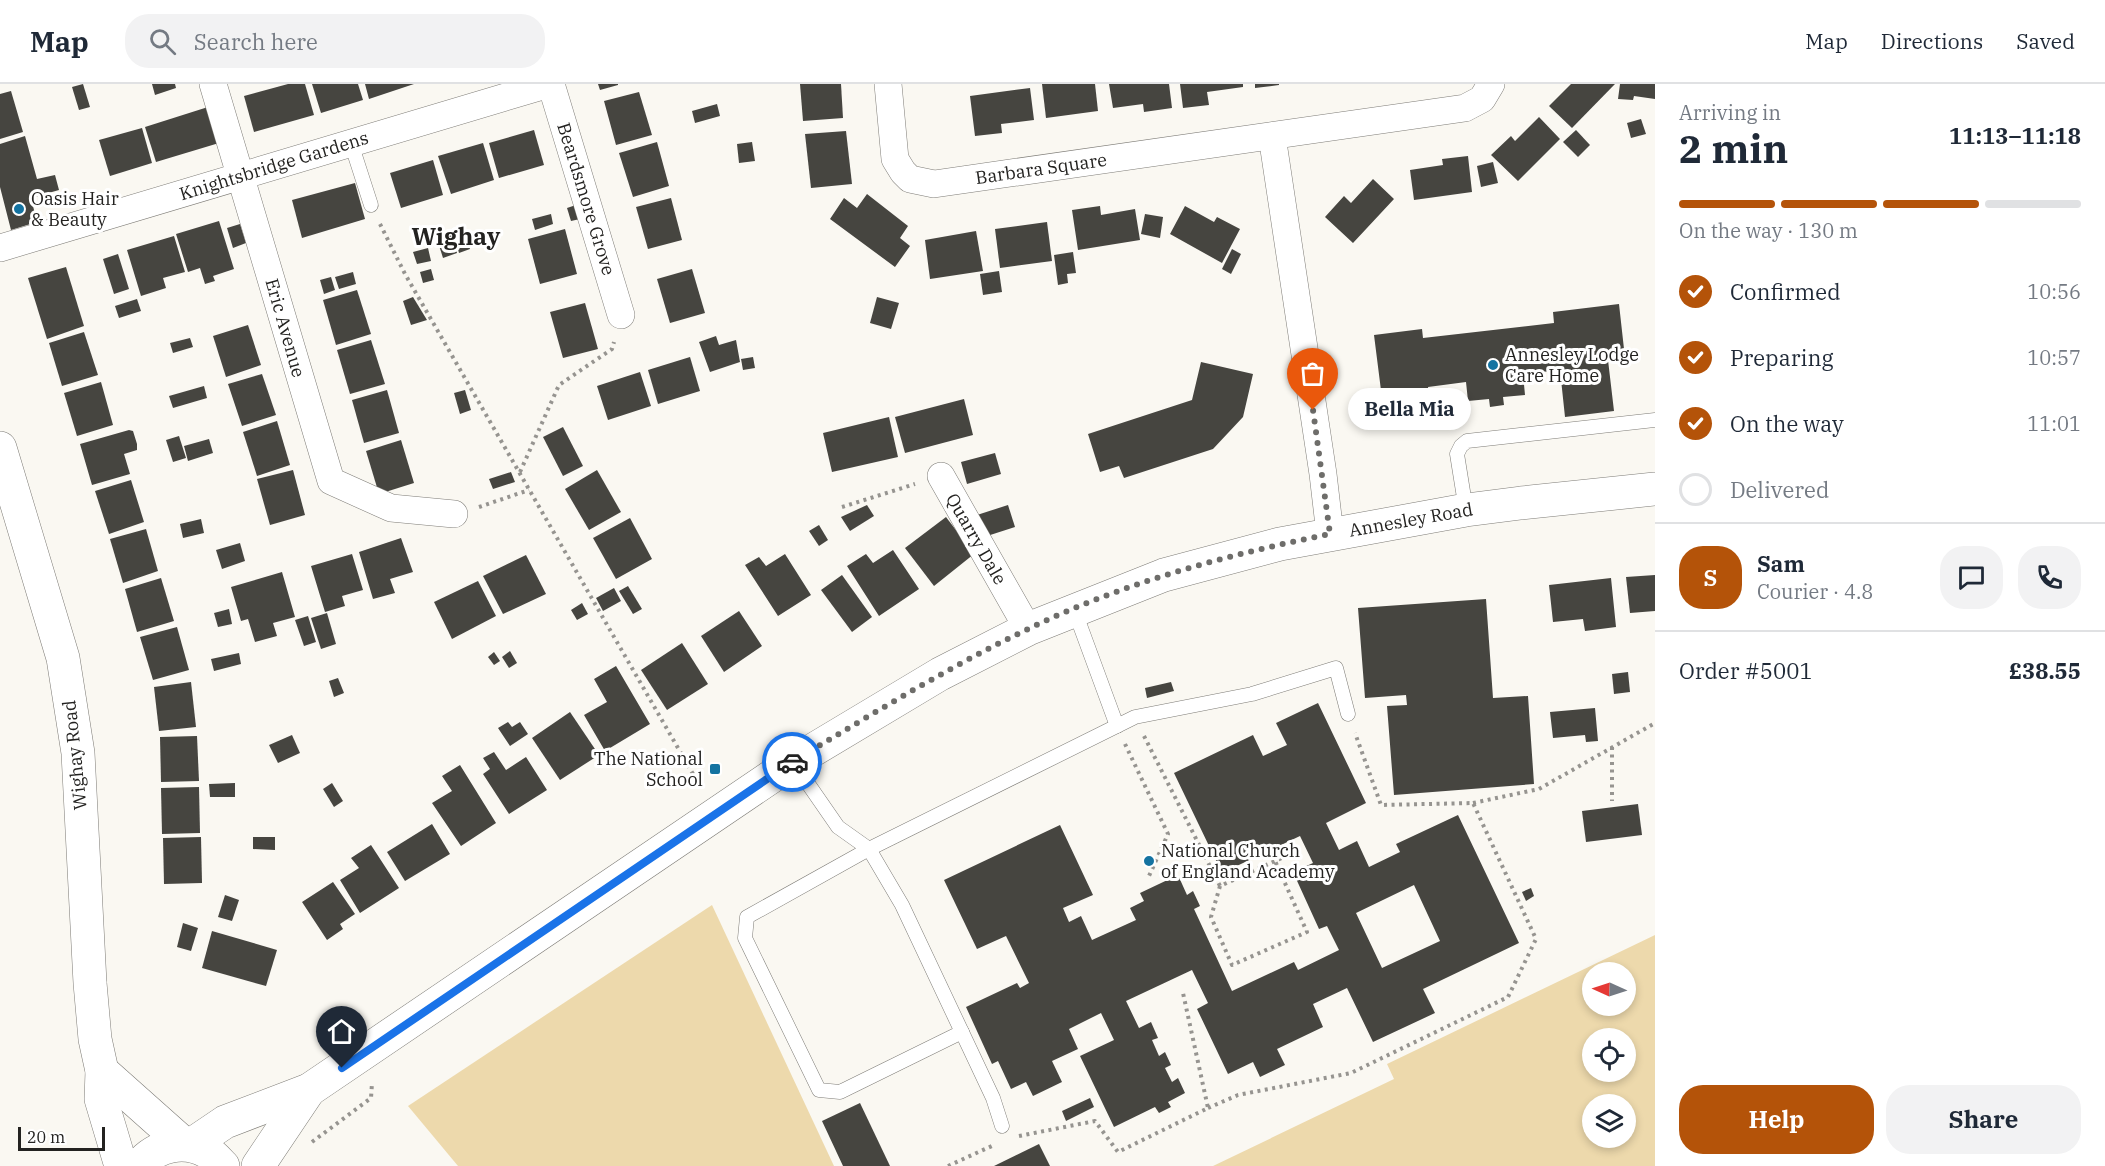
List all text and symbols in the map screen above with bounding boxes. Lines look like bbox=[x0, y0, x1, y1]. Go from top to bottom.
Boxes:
search box bbox=[125, 14, 545, 68]
text: Map bbox=[30, 23, 89, 60]
icon: search bbox=[146, 25, 179, 58]
text: Search here bbox=[194, 27, 318, 56]
text: Map bbox=[1805, 27, 1848, 55]
text: Directions bbox=[1881, 27, 1983, 55]
text: Saved bbox=[2016, 27, 2075, 55]
text: Arriving in bbox=[1679, 99, 1781, 126]
street label: Beardsmore Grove bbox=[552, 120, 621, 278]
text: 11:13–11:18 bbox=[1949, 121, 2081, 150]
text: 2 min bbox=[1679, 123, 1788, 174]
street label: Knightsbridge Gardens bbox=[176, 126, 371, 205]
street label: Barbara Square bbox=[974, 148, 1108, 189]
place label: Oasis Hair & Beauty bbox=[31, 187, 119, 231]
marker: Oasis Hair & Beauty bbox=[12, 202, 26, 216]
text: On the way · 130 m bbox=[1679, 217, 1858, 244]
district label: Wighay bbox=[411, 220, 501, 252]
icon: check bbox=[1679, 275, 1712, 308]
street label: Eric Avenue bbox=[260, 276, 311, 380]
text: Confirmed bbox=[1730, 277, 1841, 306]
text: 10:56 bbox=[2027, 278, 2081, 305]
icon: check bbox=[1679, 341, 1712, 374]
place label: Annesley Lodge Care Home bbox=[1505, 343, 1639, 387]
text: Preparing bbox=[1730, 343, 1834, 372]
text: 10:57 bbox=[2027, 344, 2081, 371]
pin bbox=[1287, 348, 1338, 410]
icon: bag bbox=[1296, 357, 1329, 390]
marker: Annesley Lodge Care Home bbox=[1486, 358, 1500, 372]
callout: Bella Mia bbox=[1349, 389, 1472, 431]
text: Bella Mia bbox=[1364, 395, 1455, 422]
icon: check bbox=[1679, 407, 1712, 440]
text: On the way bbox=[1730, 409, 1844, 438]
text: 11:01 bbox=[2027, 410, 2081, 437]
text: Delivered bbox=[1730, 475, 1829, 504]
street label: Quarry Dale bbox=[941, 489, 1012, 589]
street label: Annesley Road bbox=[1347, 497, 1475, 542]
button: chat bbox=[1940, 546, 2003, 609]
button: phone bbox=[2018, 546, 2081, 609]
text: Sam bbox=[1757, 549, 1805, 578]
text: S bbox=[1704, 563, 1717, 592]
text: Courier · 4.8 bbox=[1757, 578, 1873, 605]
text: Order #5001 bbox=[1679, 656, 1813, 685]
text: £38.55 bbox=[2009, 656, 2081, 685]
street label: Wighay Road bbox=[57, 699, 92, 811]
courier bbox=[762, 732, 822, 792]
icon: car bbox=[776, 746, 809, 779]
place label: The National School bbox=[594, 747, 703, 791]
marker: The National School bbox=[708, 762, 722, 776]
place label: National Church of England Academy bbox=[1161, 839, 1335, 883]
marker: National Church of England Academy bbox=[1142, 854, 1156, 868]
north arrow bbox=[1582, 962, 1636, 1016]
map controls bbox=[1582, 962, 1636, 1148]
pin bbox=[316, 1006, 367, 1068]
icon: home bbox=[325, 1015, 358, 1048]
button: locate bbox=[1582, 1028, 1636, 1082]
button: Help bbox=[1679, 1085, 1874, 1154]
button: Share bbox=[1886, 1085, 2081, 1154]
button: layers bbox=[1582, 1094, 1636, 1148]
scale bar bbox=[18, 1124, 105, 1152]
text: 20 m bbox=[27, 1127, 65, 1147]

